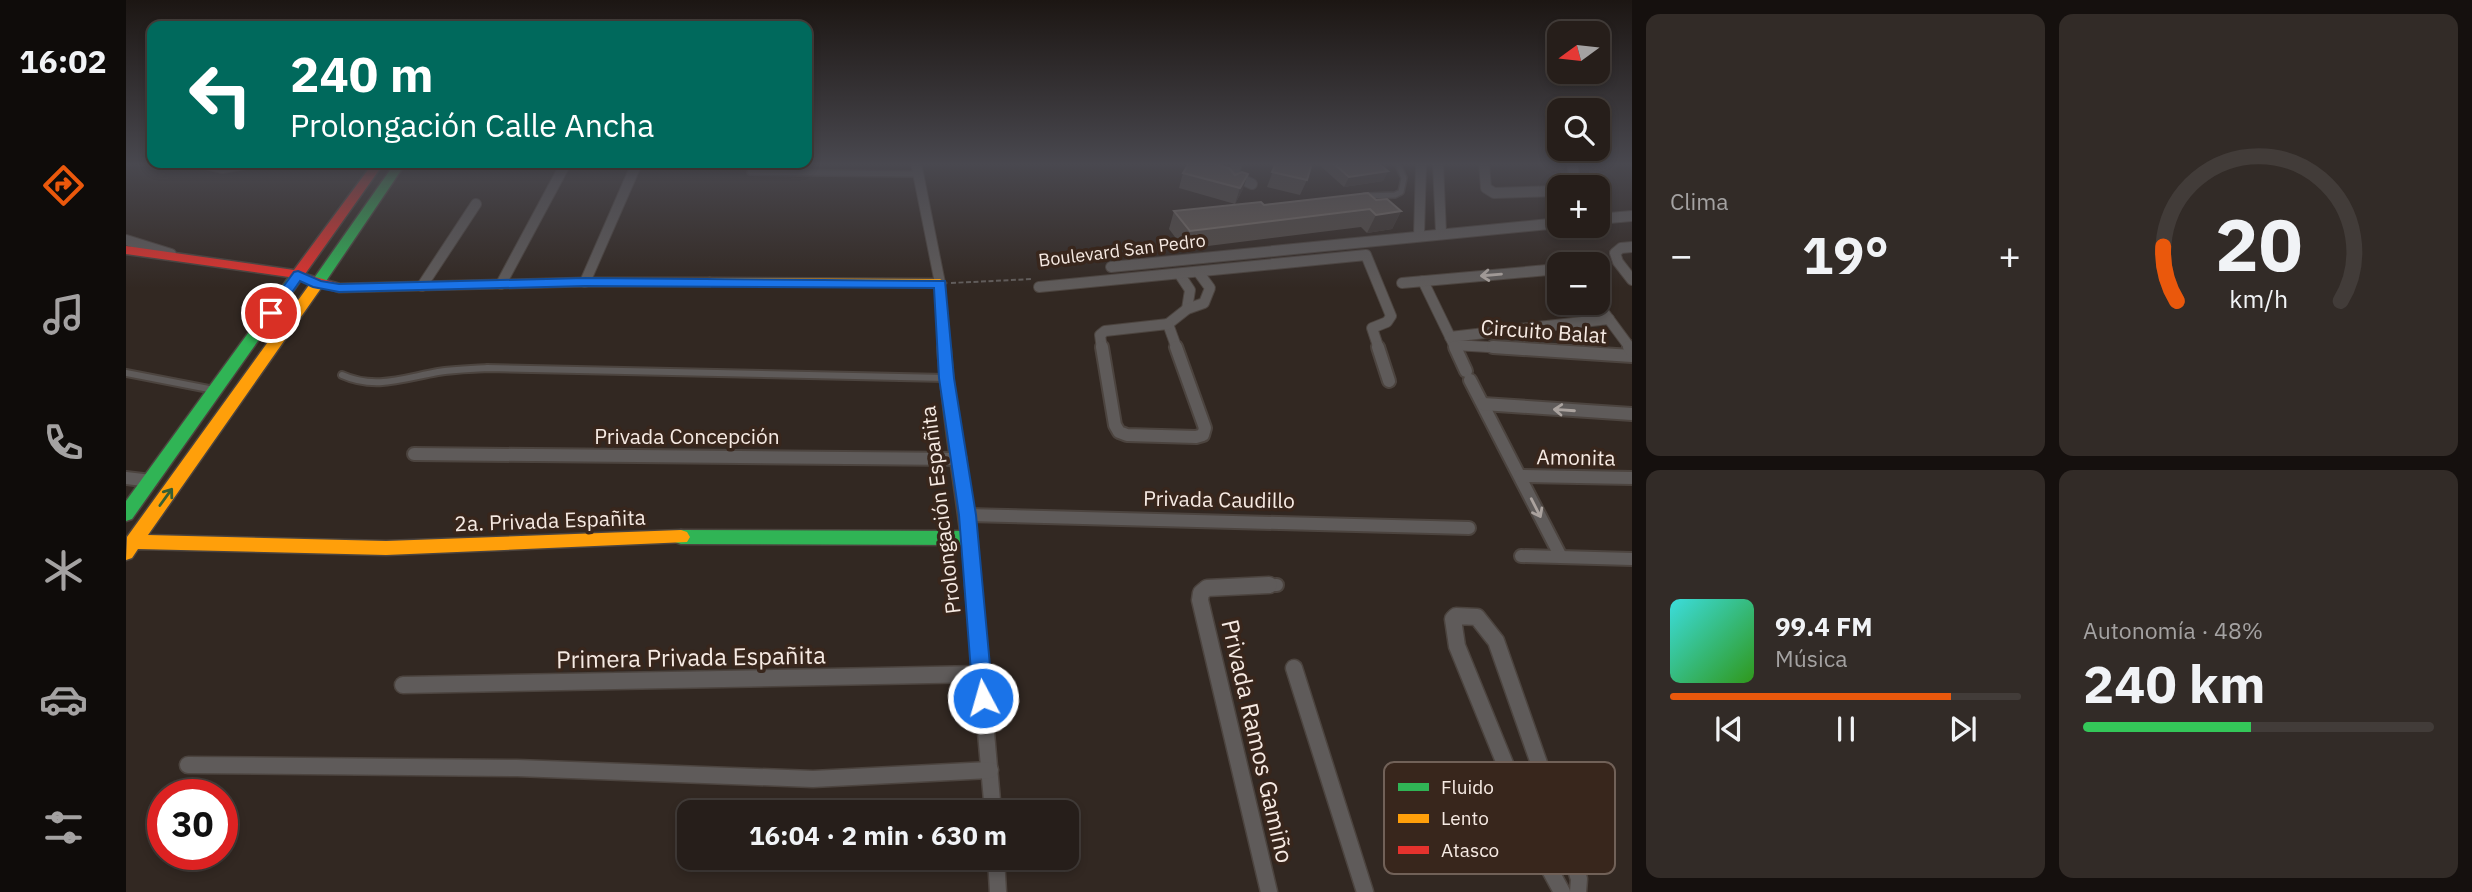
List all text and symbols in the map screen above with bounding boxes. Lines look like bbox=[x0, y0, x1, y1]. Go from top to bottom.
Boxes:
north arrow bbox=[1547, 21, 1610, 84]
map controls bbox=[1547, 21, 1610, 315]
text: 16:02 bbox=[19, 40, 107, 82]
text: 240 m bbox=[290, 42, 434, 105]
icon: left bbox=[175, 49, 266, 140]
button: search bbox=[1547, 98, 1610, 161]
text: Prolongación Calle Ancha bbox=[290, 104, 654, 146]
icon: directions bbox=[39, 161, 88, 210]
button: + bbox=[1547, 175, 1610, 238]
text: Clima bbox=[1670, 186, 1729, 216]
text: 20 bbox=[2215, 196, 2302, 291]
text: 19° bbox=[1802, 221, 1889, 288]
street label: Boulevard San Pedro bbox=[1037, 228, 1207, 272]
text: − bbox=[1670, 230, 1693, 279]
text: + bbox=[1998, 230, 2021, 279]
button: − bbox=[1547, 252, 1610, 315]
one-way arrow bbox=[1480, 269, 1503, 282]
text: km/h bbox=[2229, 282, 2288, 315]
pin bbox=[241, 283, 301, 343]
icon: music bbox=[39, 290, 88, 339]
icon: arrive bbox=[252, 294, 290, 332]
street label: Circuito Balat bbox=[1480, 313, 1608, 349]
one-way arrow bbox=[1553, 403, 1576, 416]
street label: Prolongación Españita bbox=[913, 404, 967, 616]
icon: phone bbox=[39, 418, 88, 467]
street label: Privada Concepción bbox=[594, 422, 780, 450]
street label: Amonita bbox=[1536, 442, 1616, 472]
street label: Privada Caudillo bbox=[1143, 484, 1295, 514]
one-way arrow bbox=[158, 488, 173, 507]
one-way arrow bbox=[1530, 497, 1544, 518]
street label: 2a. Privada Españita bbox=[454, 503, 646, 537]
icon: climate bbox=[39, 546, 88, 595]
text: 99.4 FM bbox=[1775, 609, 1873, 643]
text: Autonomía · 48% bbox=[2083, 615, 2263, 645]
street label: Privada Ramos Gamiño bbox=[1214, 616, 1302, 866]
street label: Primera Privada Españita bbox=[556, 639, 826, 675]
text: Música bbox=[1775, 643, 1848, 673]
text: 240 km bbox=[2083, 650, 2265, 717]
position arrow bbox=[946, 661, 1020, 735]
icon: car bbox=[39, 675, 88, 724]
icon: previous bbox=[1710, 710, 1748, 748]
icon: pause bbox=[1827, 710, 1865, 748]
icon: next bbox=[1944, 710, 1982, 748]
legend bbox=[1384, 762, 1615, 874]
text: Fluido bbox=[1441, 775, 1494, 799]
speed limit sign: 30 bbox=[147, 779, 238, 870]
icon: filters bbox=[39, 803, 88, 852]
text: Lento bbox=[1441, 806, 1489, 830]
text: 16:04 · 2 min · 630 m bbox=[749, 818, 1007, 852]
text: Atasco bbox=[1441, 838, 1499, 862]

